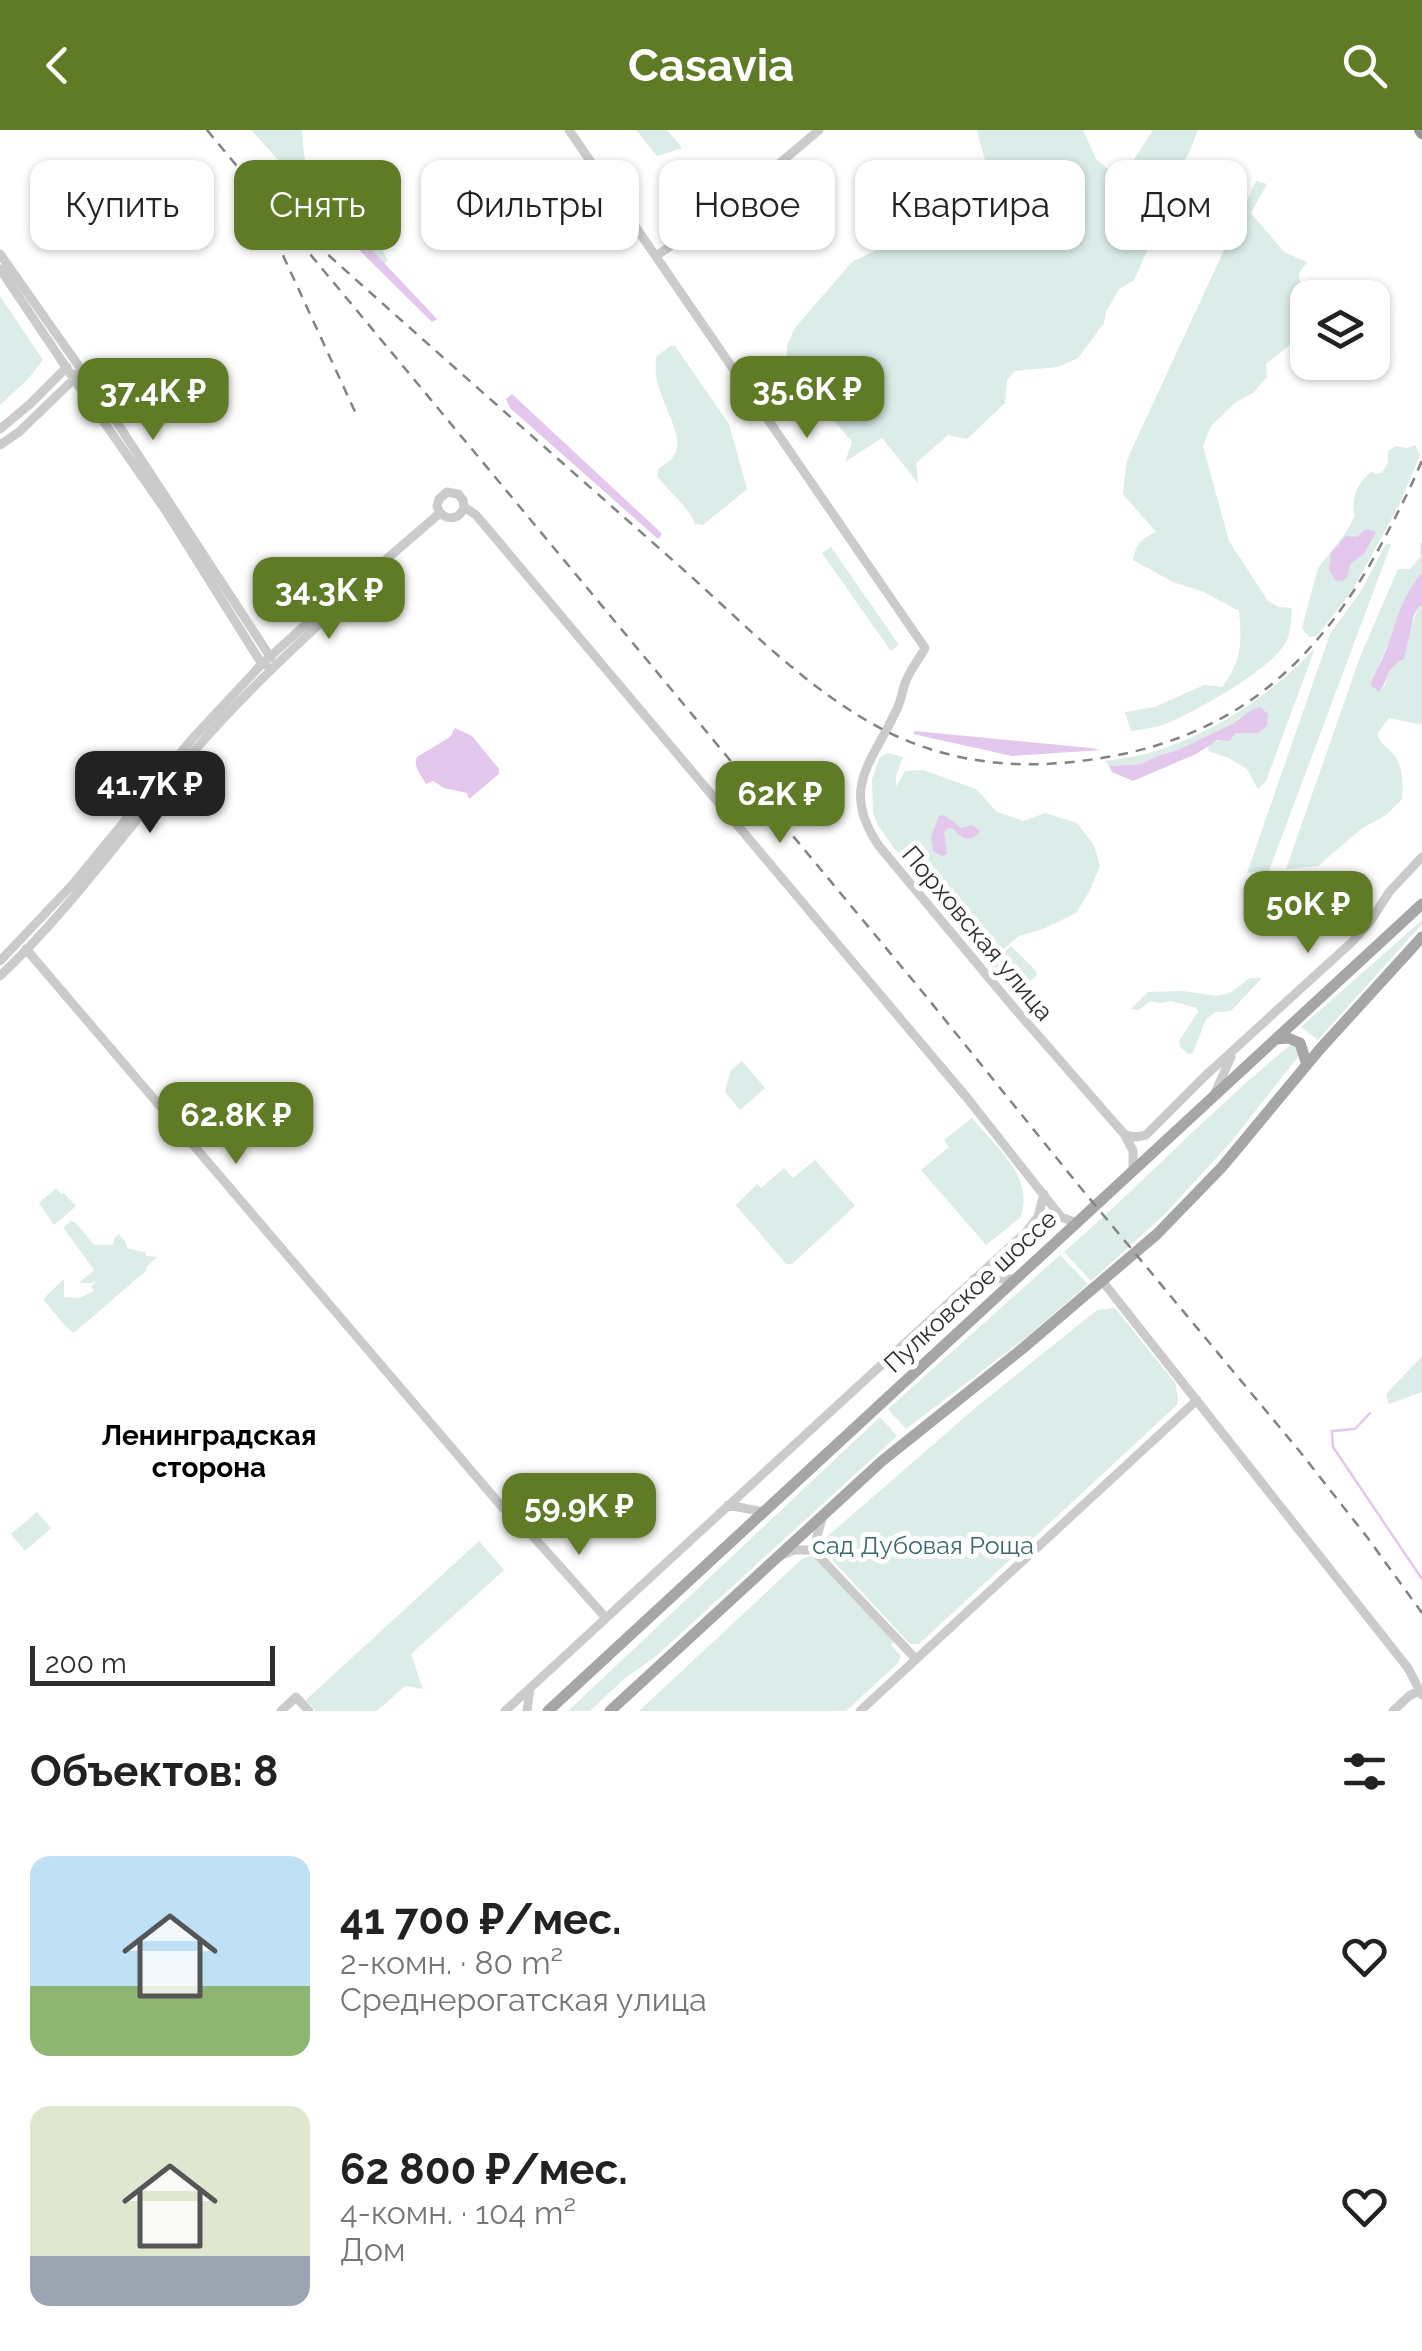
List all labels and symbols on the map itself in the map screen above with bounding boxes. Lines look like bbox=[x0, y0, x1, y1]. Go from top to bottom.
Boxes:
pin: 35.6K ₽ bbox=[715, 356, 899, 441]
pin: 37.4K ₽ bbox=[61, 358, 245, 443]
pin: 34.3K ₽ bbox=[237, 557, 421, 642]
pin: 41.7K ₽ bbox=[58, 751, 242, 836]
pin: 62K ₽ bbox=[710, 761, 850, 846]
street label: Порховская улица bbox=[896, 840, 1060, 1026]
pin: 50K ₽ bbox=[1238, 871, 1378, 956]
pin: 62.8K ₽ bbox=[144, 1082, 328, 1167]
street label: Пулковское шоссе bbox=[878, 1203, 1062, 1379]
district label: Ленинградская сторона bbox=[101, 1419, 317, 1484]
pin: 59.9K ₽ bbox=[487, 1473, 671, 1558]
park label: сад Дубовая Роща bbox=[812, 1530, 1034, 1560]
scale bar bbox=[30, 1641, 275, 1686]

